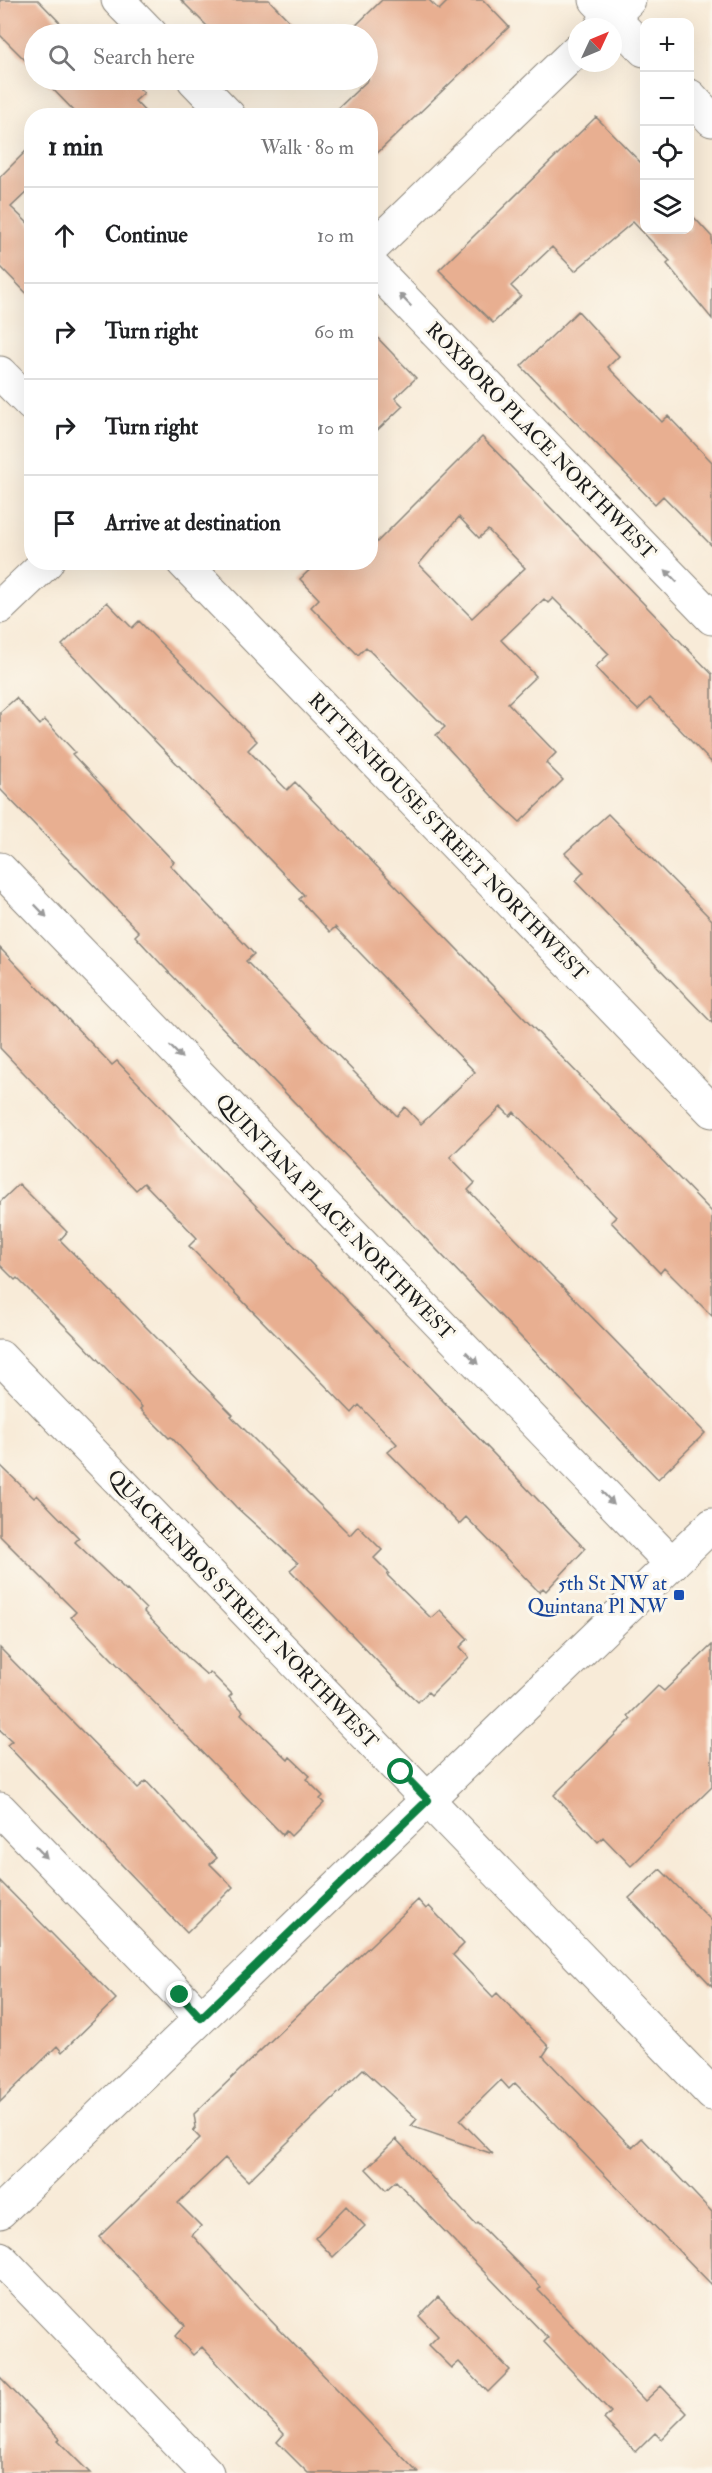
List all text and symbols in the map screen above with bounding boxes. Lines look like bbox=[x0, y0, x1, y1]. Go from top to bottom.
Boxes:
north arrow bbox=[568, 18, 622, 72]
map controls bbox=[640, 18, 694, 234]
button: + bbox=[640, 18, 694, 72]
search box bbox=[24, 24, 378, 90]
icon: search bbox=[45, 41, 78, 74]
text: Search here bbox=[93, 43, 195, 71]
button: − bbox=[640, 72, 694, 126]
button: locate bbox=[640, 126, 694, 180]
text: 1 min bbox=[48, 131, 103, 163]
text: Walk · 80 m bbox=[261, 135, 354, 160]
button: layers bbox=[640, 180, 694, 234]
icon: ahead bbox=[48, 219, 81, 252]
text: Continue bbox=[105, 221, 188, 249]
text: 10 m bbox=[317, 223, 354, 248]
one-way arrow bbox=[398, 293, 412, 307]
icon: right bbox=[48, 315, 81, 348]
text: Turn right bbox=[105, 317, 198, 345]
street label: ROXBORO PLACE NORTHWEST bbox=[421, 317, 661, 565]
text: 60 m bbox=[314, 319, 354, 344]
icon: right bbox=[48, 411, 81, 444]
text: Turn right bbox=[105, 413, 198, 441]
text: 10 m bbox=[317, 415, 354, 440]
icon: arrive bbox=[48, 507, 81, 540]
text: Arrive at destination bbox=[105, 509, 281, 537]
one-way arrow bbox=[665, 569, 679, 583]
street label: RITTENHOUSE STREET NORTHWEST bbox=[303, 688, 593, 987]
one-way arrow bbox=[33, 904, 47, 918]
one-way arrow bbox=[168, 1044, 182, 1058]
street label: QUINTANA PLACE NORTHWEST bbox=[210, 1089, 460, 1345]
one-way arrow bbox=[464, 1350, 478, 1364]
street label: QUACKENBOS STREET NORTHWEST bbox=[102, 1464, 384, 1754]
one-way arrow bbox=[600, 1490, 614, 1504]
place label: 5th St NW at Quintana Pl NW bbox=[528, 1571, 668, 1619]
marker: 5th St NW at Quintana Pl NW bbox=[672, 1588, 686, 1602]
route start bbox=[387, 1758, 413, 1784]
one-way arrow bbox=[33, 1844, 47, 1858]
route end bbox=[166, 1981, 192, 2007]

